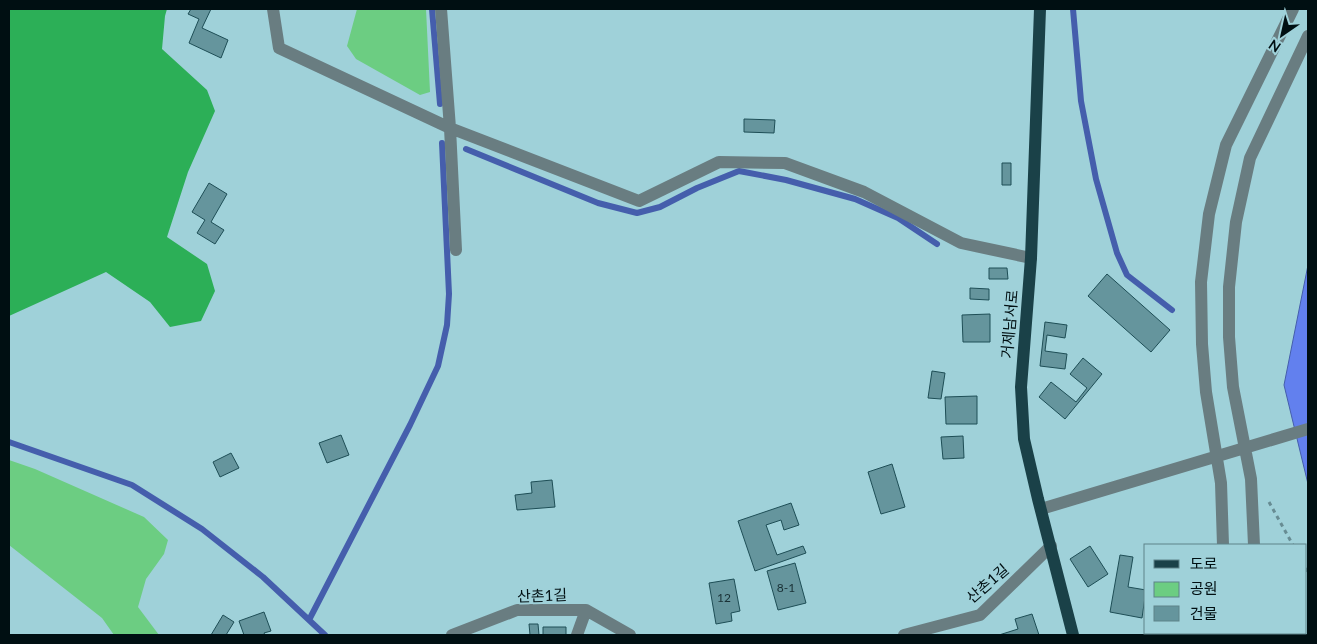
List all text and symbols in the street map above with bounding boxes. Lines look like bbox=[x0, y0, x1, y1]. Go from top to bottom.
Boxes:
north arrow bbox=[1257, 10, 1307, 60]
text: N bbox=[1265, 36, 1284, 56]
street label: 거제남서로 bbox=[997, 289, 1021, 359]
legend bbox=[1144, 544, 1307, 634]
text: 도로 bbox=[1190, 554, 1218, 572]
street label: 산촌1길 bbox=[962, 560, 1012, 606]
text: 공원 bbox=[1190, 579, 1218, 597]
house number: 8-1 bbox=[777, 580, 795, 595]
street label: 산촌1길 bbox=[517, 585, 567, 605]
house number: 12 bbox=[717, 590, 731, 605]
text: 건물 bbox=[1190, 604, 1218, 622]

